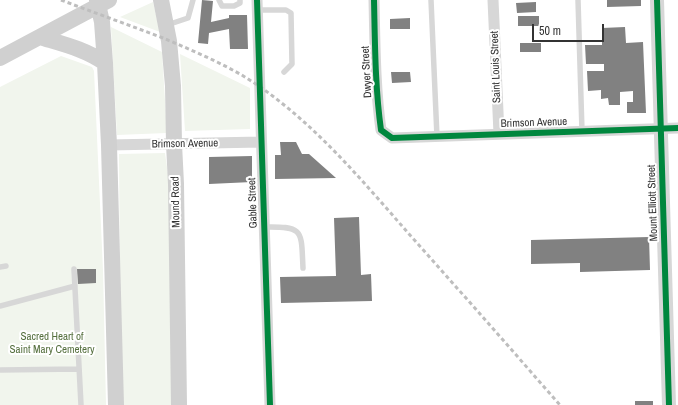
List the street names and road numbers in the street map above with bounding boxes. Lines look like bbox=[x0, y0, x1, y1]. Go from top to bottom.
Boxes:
street label: Saint Louis Street bbox=[488, 31, 504, 103]
street label: Dwyer Street bbox=[359, 46, 375, 98]
street label: Brimson Avenue bbox=[501, 115, 567, 131]
street label: Brimson Avenue bbox=[152, 137, 218, 151]
street label: Mount Elliott Street bbox=[645, 164, 661, 242]
street label: Mound Road bbox=[169, 176, 183, 228]
street label: Gable Street bbox=[246, 177, 260, 229]

